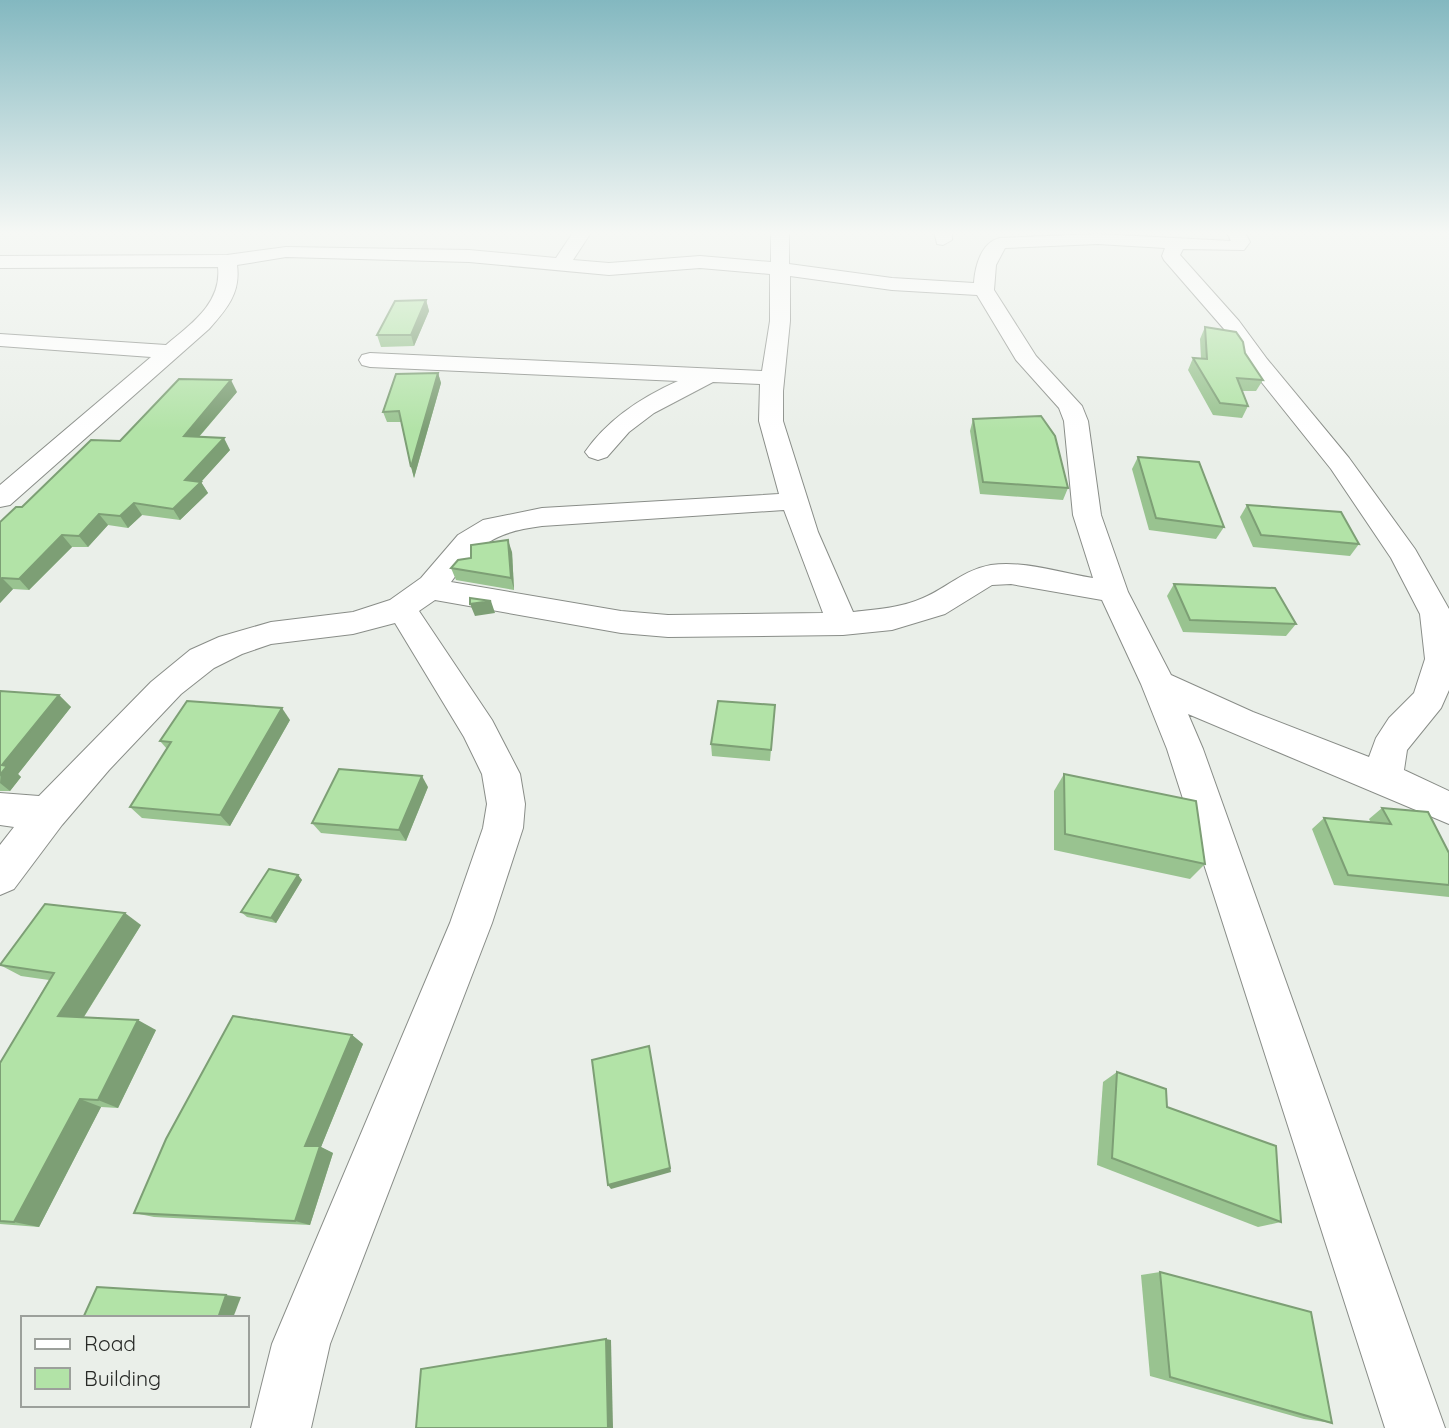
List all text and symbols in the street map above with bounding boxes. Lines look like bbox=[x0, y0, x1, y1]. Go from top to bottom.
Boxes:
legend bbox=[21, 1316, 248, 1407]
text: Road bbox=[84, 1330, 136, 1356]
text: Building bbox=[84, 1365, 161, 1391]

